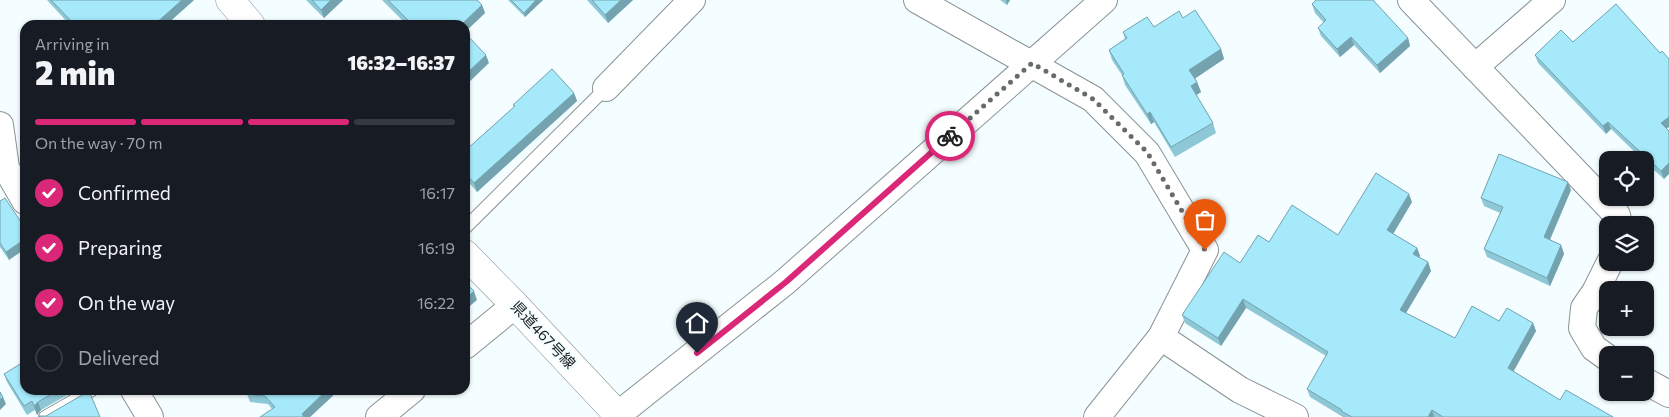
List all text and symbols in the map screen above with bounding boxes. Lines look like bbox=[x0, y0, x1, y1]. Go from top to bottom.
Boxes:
text: Arriving in bbox=[35, 34, 109, 53]
text: 16:32–16:37 bbox=[347, 51, 455, 74]
text: 2 min bbox=[35, 52, 115, 92]
courier bbox=[925, 111, 975, 161]
icon: bike bbox=[936, 122, 964, 150]
text: On the way · 70 m bbox=[35, 133, 162, 152]
map controls bbox=[1599, 151, 1654, 401]
button: locate bbox=[1599, 151, 1654, 206]
icon: check bbox=[35, 179, 63, 207]
text: Confirmed bbox=[78, 181, 171, 204]
text: 16:17 bbox=[419, 183, 455, 202]
pin bbox=[1184, 199, 1226, 250]
icon: bag bbox=[1191, 206, 1219, 234]
button: layers bbox=[1599, 216, 1654, 271]
icon: check bbox=[35, 234, 63, 262]
text: Preparing bbox=[78, 236, 162, 259]
text: 16:19 bbox=[418, 238, 455, 257]
button: + bbox=[1599, 281, 1654, 336]
icon: check bbox=[35, 289, 63, 317]
text: On the way bbox=[78, 291, 175, 314]
text: 16:22 bbox=[417, 293, 455, 312]
street label: 県道467号線 bbox=[508, 297, 580, 372]
pin bbox=[676, 302, 718, 353]
icon: home bbox=[683, 309, 711, 337]
text: Delivered bbox=[78, 346, 159, 369]
button: − bbox=[1599, 346, 1654, 401]

